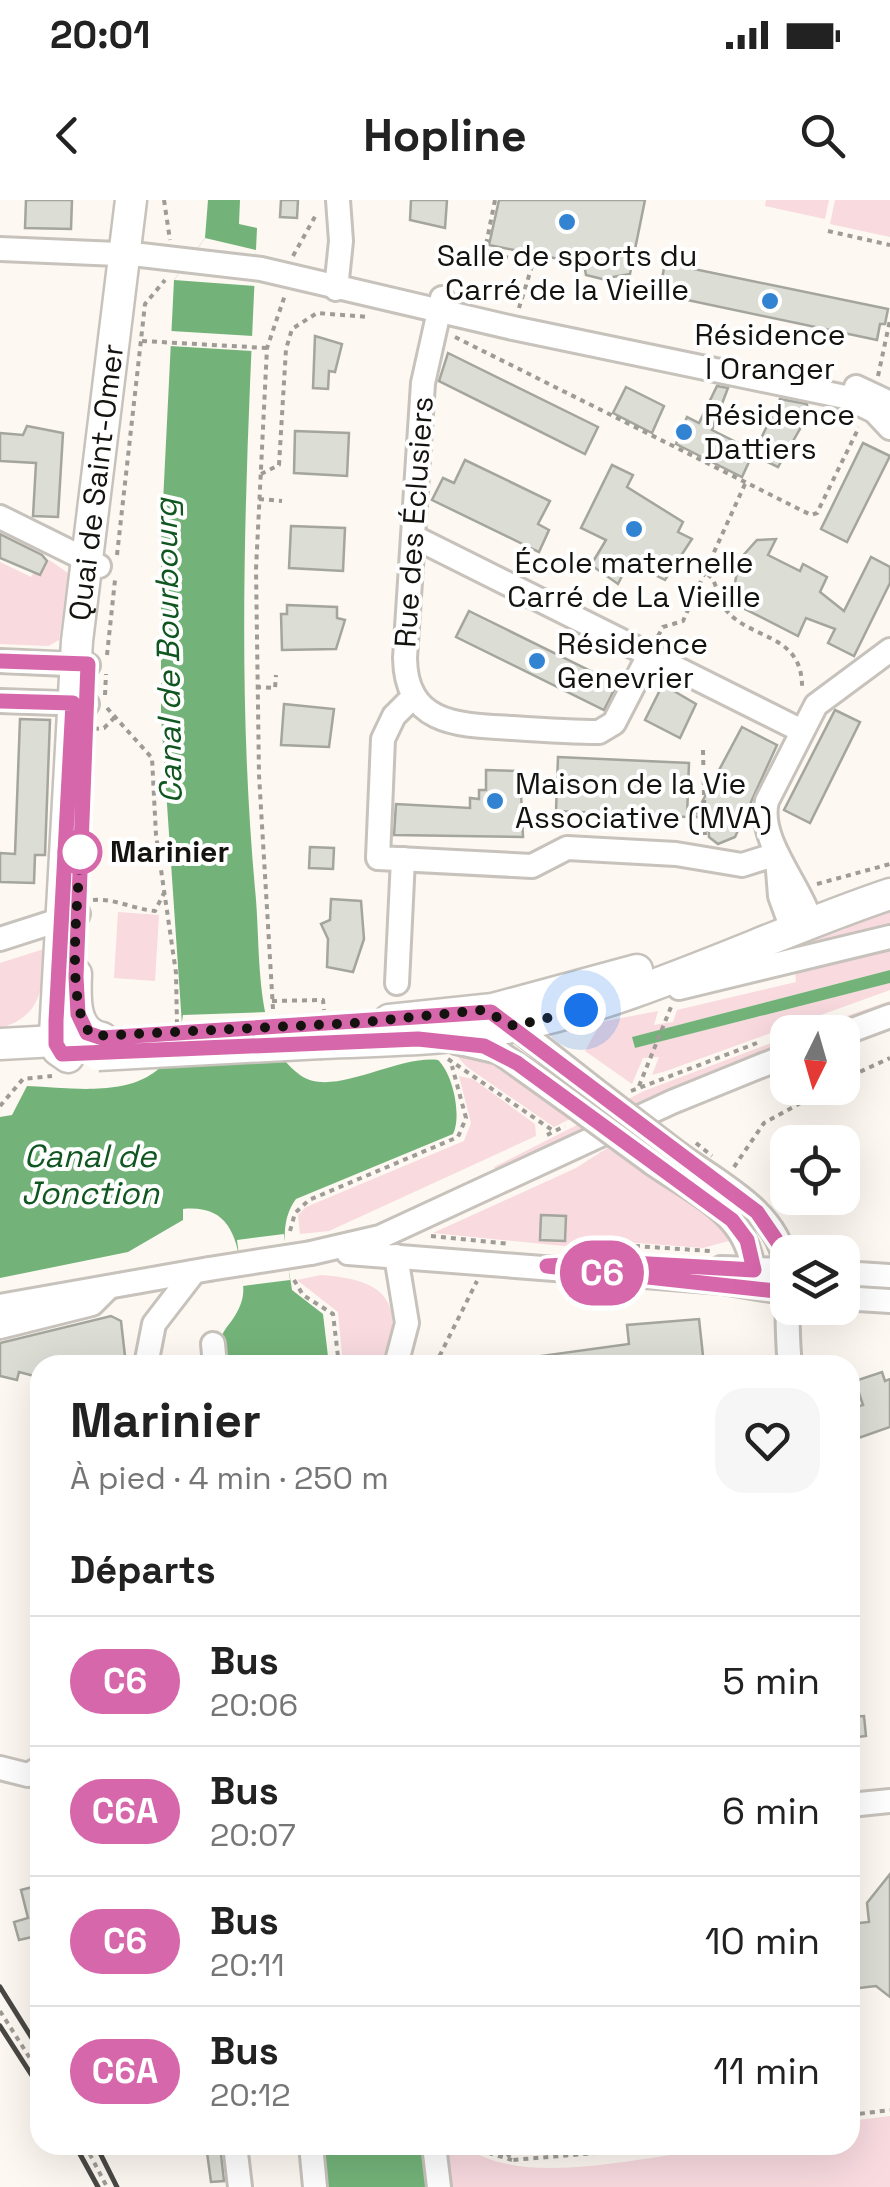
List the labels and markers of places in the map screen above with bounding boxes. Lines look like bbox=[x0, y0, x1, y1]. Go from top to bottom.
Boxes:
marker: Salle de sports du Carré de la Vieille bbox=[556, 211, 578, 233]
place label: Salle de sports du Carré de la Vieille bbox=[437, 236, 697, 309]
marker: Résidence l Oranger bbox=[759, 290, 781, 312]
place label: Résidence l Oranger bbox=[694, 315, 846, 388]
place label: Résidence Dattiers bbox=[704, 395, 855, 468]
marker: Résidence Dattiers bbox=[673, 421, 695, 443]
marker: École maternelle Carré de La Vieille bbox=[623, 518, 645, 540]
place label: École maternelle Carré de La Vieille bbox=[507, 543, 761, 616]
place label: Résidence Genevrier bbox=[557, 624, 708, 697]
marker: Résidence Genevrier bbox=[526, 650, 548, 672]
place label: Maison de la Vie Associative (MVA) bbox=[515, 764, 772, 837]
marker: Maison de la Vie Associative (MVA) bbox=[484, 790, 506, 812]
marker: Marinier bbox=[59, 831, 101, 873]
place label: Marinier bbox=[110, 832, 229, 871]

